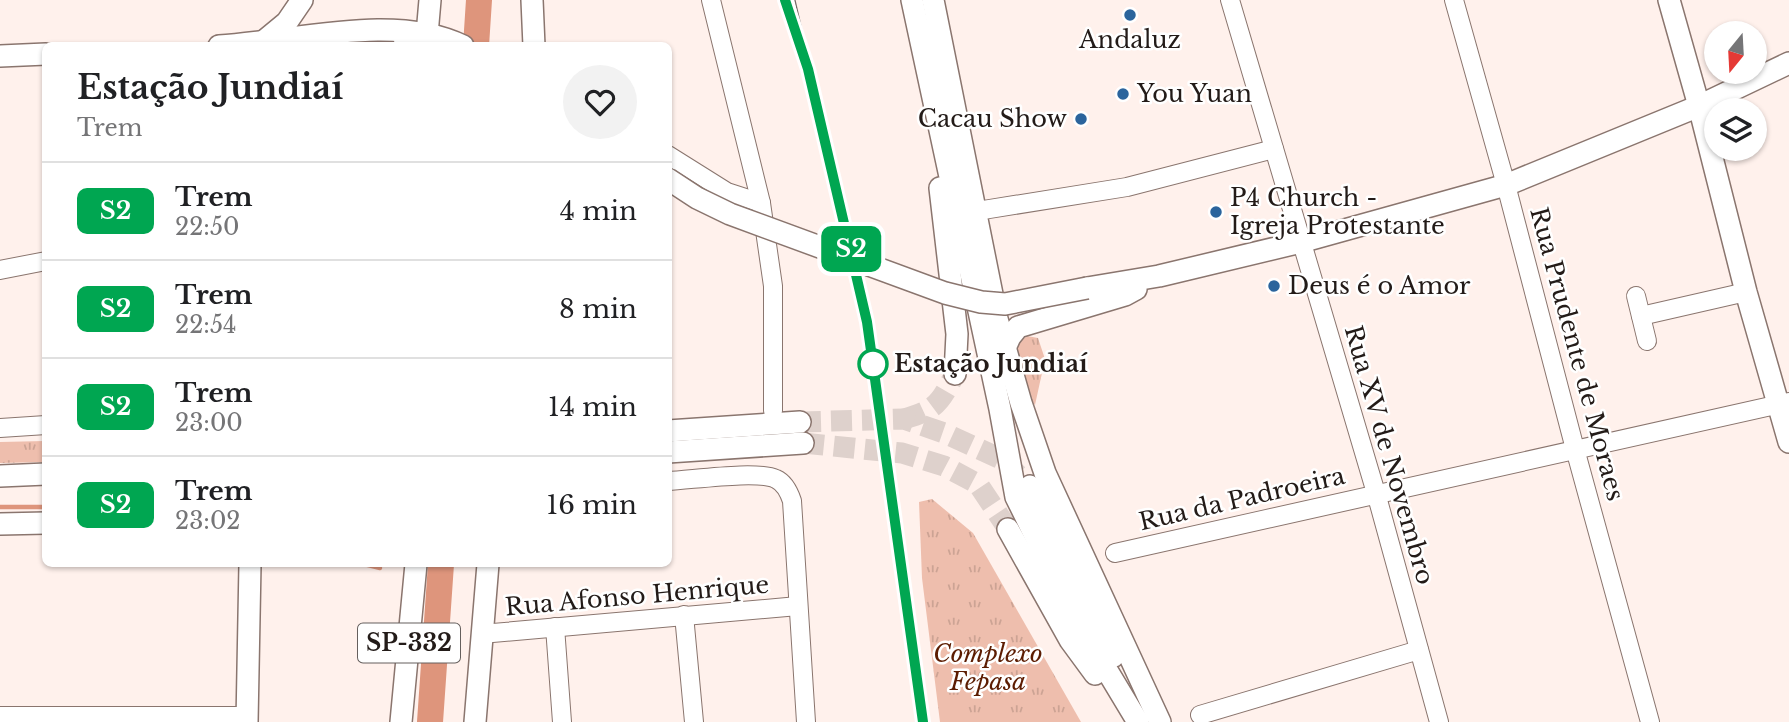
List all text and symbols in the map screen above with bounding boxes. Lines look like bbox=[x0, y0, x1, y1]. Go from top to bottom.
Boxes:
marker: Andaluz bbox=[1122, 7, 1138, 23]
north arrow bbox=[1704, 21, 1768, 84]
map controls bbox=[1704, 21, 1767, 161]
place label: Andaluz bbox=[1078, 25, 1181, 54]
button: heart bbox=[563, 65, 637, 139]
text: Estação Jundiaí bbox=[77, 67, 343, 108]
place label: You Yuan bbox=[1136, 79, 1252, 108]
marker: You Yuan bbox=[1115, 86, 1131, 102]
button: layers bbox=[1704, 98, 1767, 161]
place label: Cacau Show bbox=[918, 104, 1068, 133]
marker: Cacau Show bbox=[1073, 111, 1089, 127]
text: Trem bbox=[77, 114, 142, 142]
text: Trem bbox=[175, 181, 252, 213]
place label: P4 Church - Igreja Protestante bbox=[1230, 183, 1445, 240]
text: 4 min bbox=[560, 195, 637, 227]
text: S2 bbox=[100, 196, 131, 225]
marker: P4 Church - Igreja Protestante bbox=[1208, 204, 1224, 220]
street label: Rua Prudente de Moraes bbox=[1524, 204, 1631, 504]
text: 22:50 bbox=[175, 213, 239, 241]
line badge: S2 bbox=[820, 226, 882, 272]
text: S2 bbox=[835, 234, 867, 263]
place label: Deus é o Amor bbox=[1288, 271, 1471, 300]
marker: Deus é o Amor bbox=[1266, 278, 1282, 294]
text: Trem bbox=[175, 279, 252, 311]
text: 8 min bbox=[559, 293, 637, 325]
text: S2 bbox=[100, 294, 131, 323]
text: 22:54 bbox=[175, 311, 236, 339]
street label: Rua XV de Novembro bbox=[1339, 322, 1440, 588]
marker: Estação Jundiaí bbox=[858, 349, 888, 379]
place label: Estação Jundiaí bbox=[894, 349, 1088, 378]
text: Trem bbox=[175, 377, 252, 409]
text: 14 min bbox=[548, 391, 637, 423]
text: S2 bbox=[100, 392, 131, 421]
text: 23:00 bbox=[175, 409, 243, 437]
street label: Rua da Padroeira bbox=[1136, 461, 1348, 536]
text: Trem bbox=[175, 475, 252, 507]
text: 16 min bbox=[547, 489, 637, 521]
text: S2 bbox=[100, 490, 131, 519]
text: 23:02 bbox=[175, 507, 240, 535]
street label: Rua Afonso Henrique bbox=[504, 570, 770, 621]
road number: SP-332 bbox=[358, 624, 460, 663]
park label: Complexo Fepasa bbox=[933, 639, 1043, 696]

